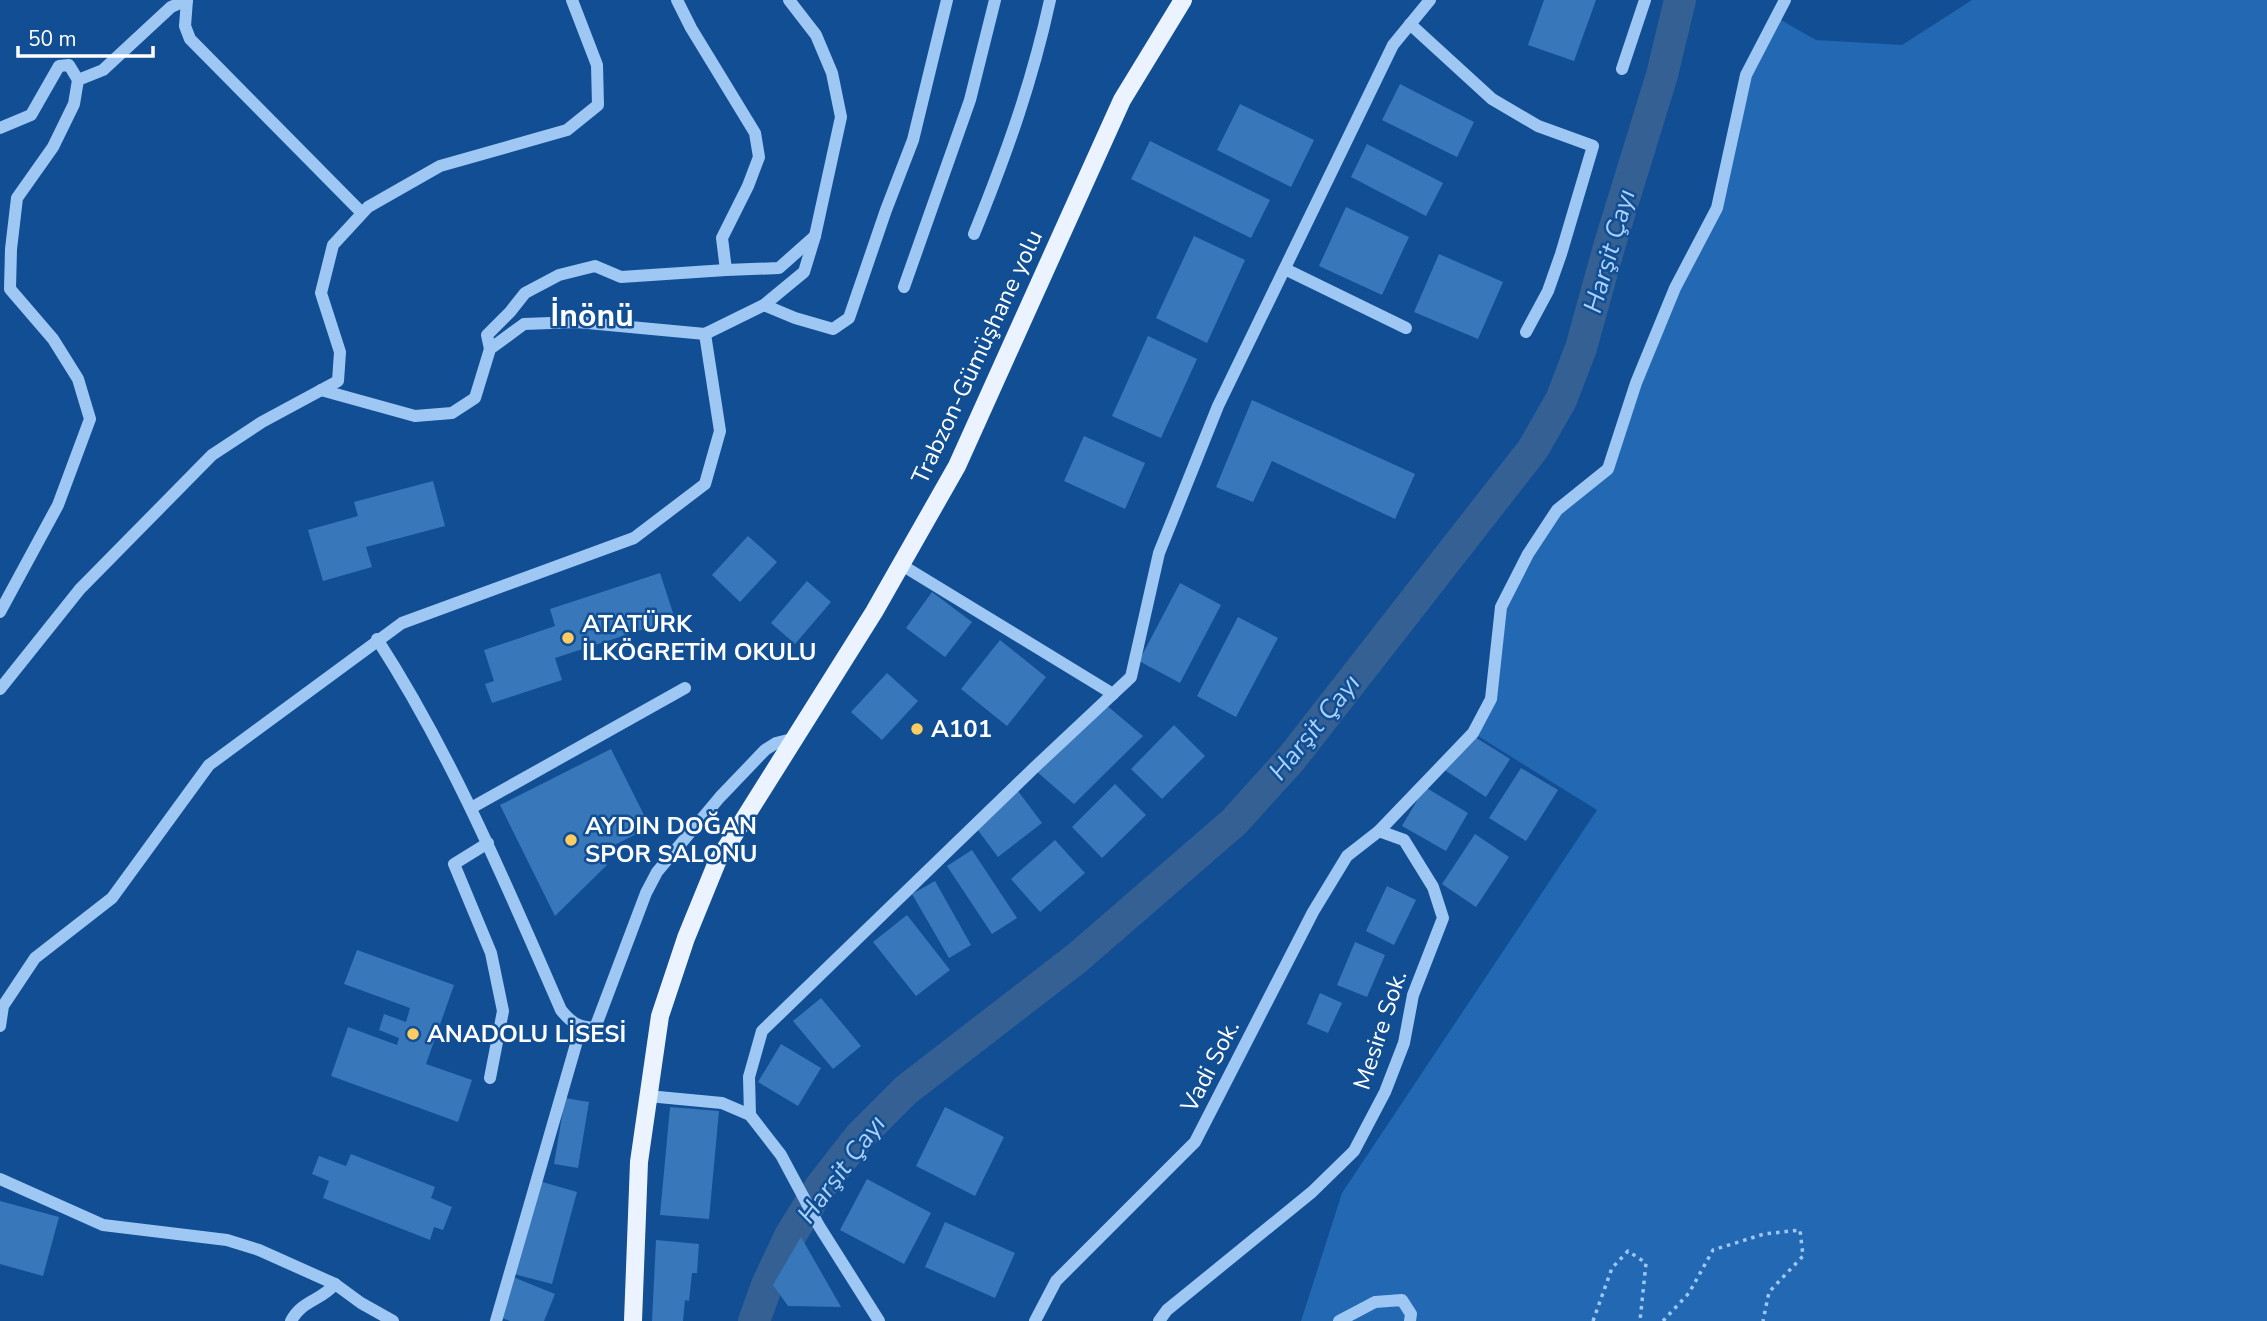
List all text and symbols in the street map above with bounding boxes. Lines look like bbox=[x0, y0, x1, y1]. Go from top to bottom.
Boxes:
scale bar bbox=[18, 14, 152, 58]
text: 50 m bbox=[28, 25, 77, 53]
water label: Harşit Çayı bbox=[1575, 185, 1644, 317]
street label: Trabzon-Gümüşhane yolu bbox=[904, 225, 1050, 489]
district label: İnönü bbox=[550, 294, 634, 337]
place label: ATATÜRK İLKÖGRETİM OKULU bbox=[582, 608, 816, 668]
marker: ATATÜRK İLKÖGRETİM OKULU bbox=[560, 630, 576, 646]
water label: Harşit Çayı bbox=[1261, 667, 1368, 788]
place label: A101 bbox=[931, 713, 992, 745]
marker: A101 bbox=[909, 721, 925, 737]
place label: AYDIN DOĞAN SPOR SALONU bbox=[585, 810, 757, 870]
marker: AYDIN DOĞAN SPOR SALONU bbox=[563, 832, 579, 848]
street label: Mesire Sok. bbox=[1346, 966, 1414, 1094]
street label: Vadi Sok. bbox=[1173, 1014, 1247, 1118]
place label: ANADOLU LİSESİ bbox=[427, 1018, 626, 1050]
marker: ANADOLU LİSESİ bbox=[405, 1026, 421, 1042]
water label: Harşit Çayı bbox=[789, 1108, 894, 1231]

